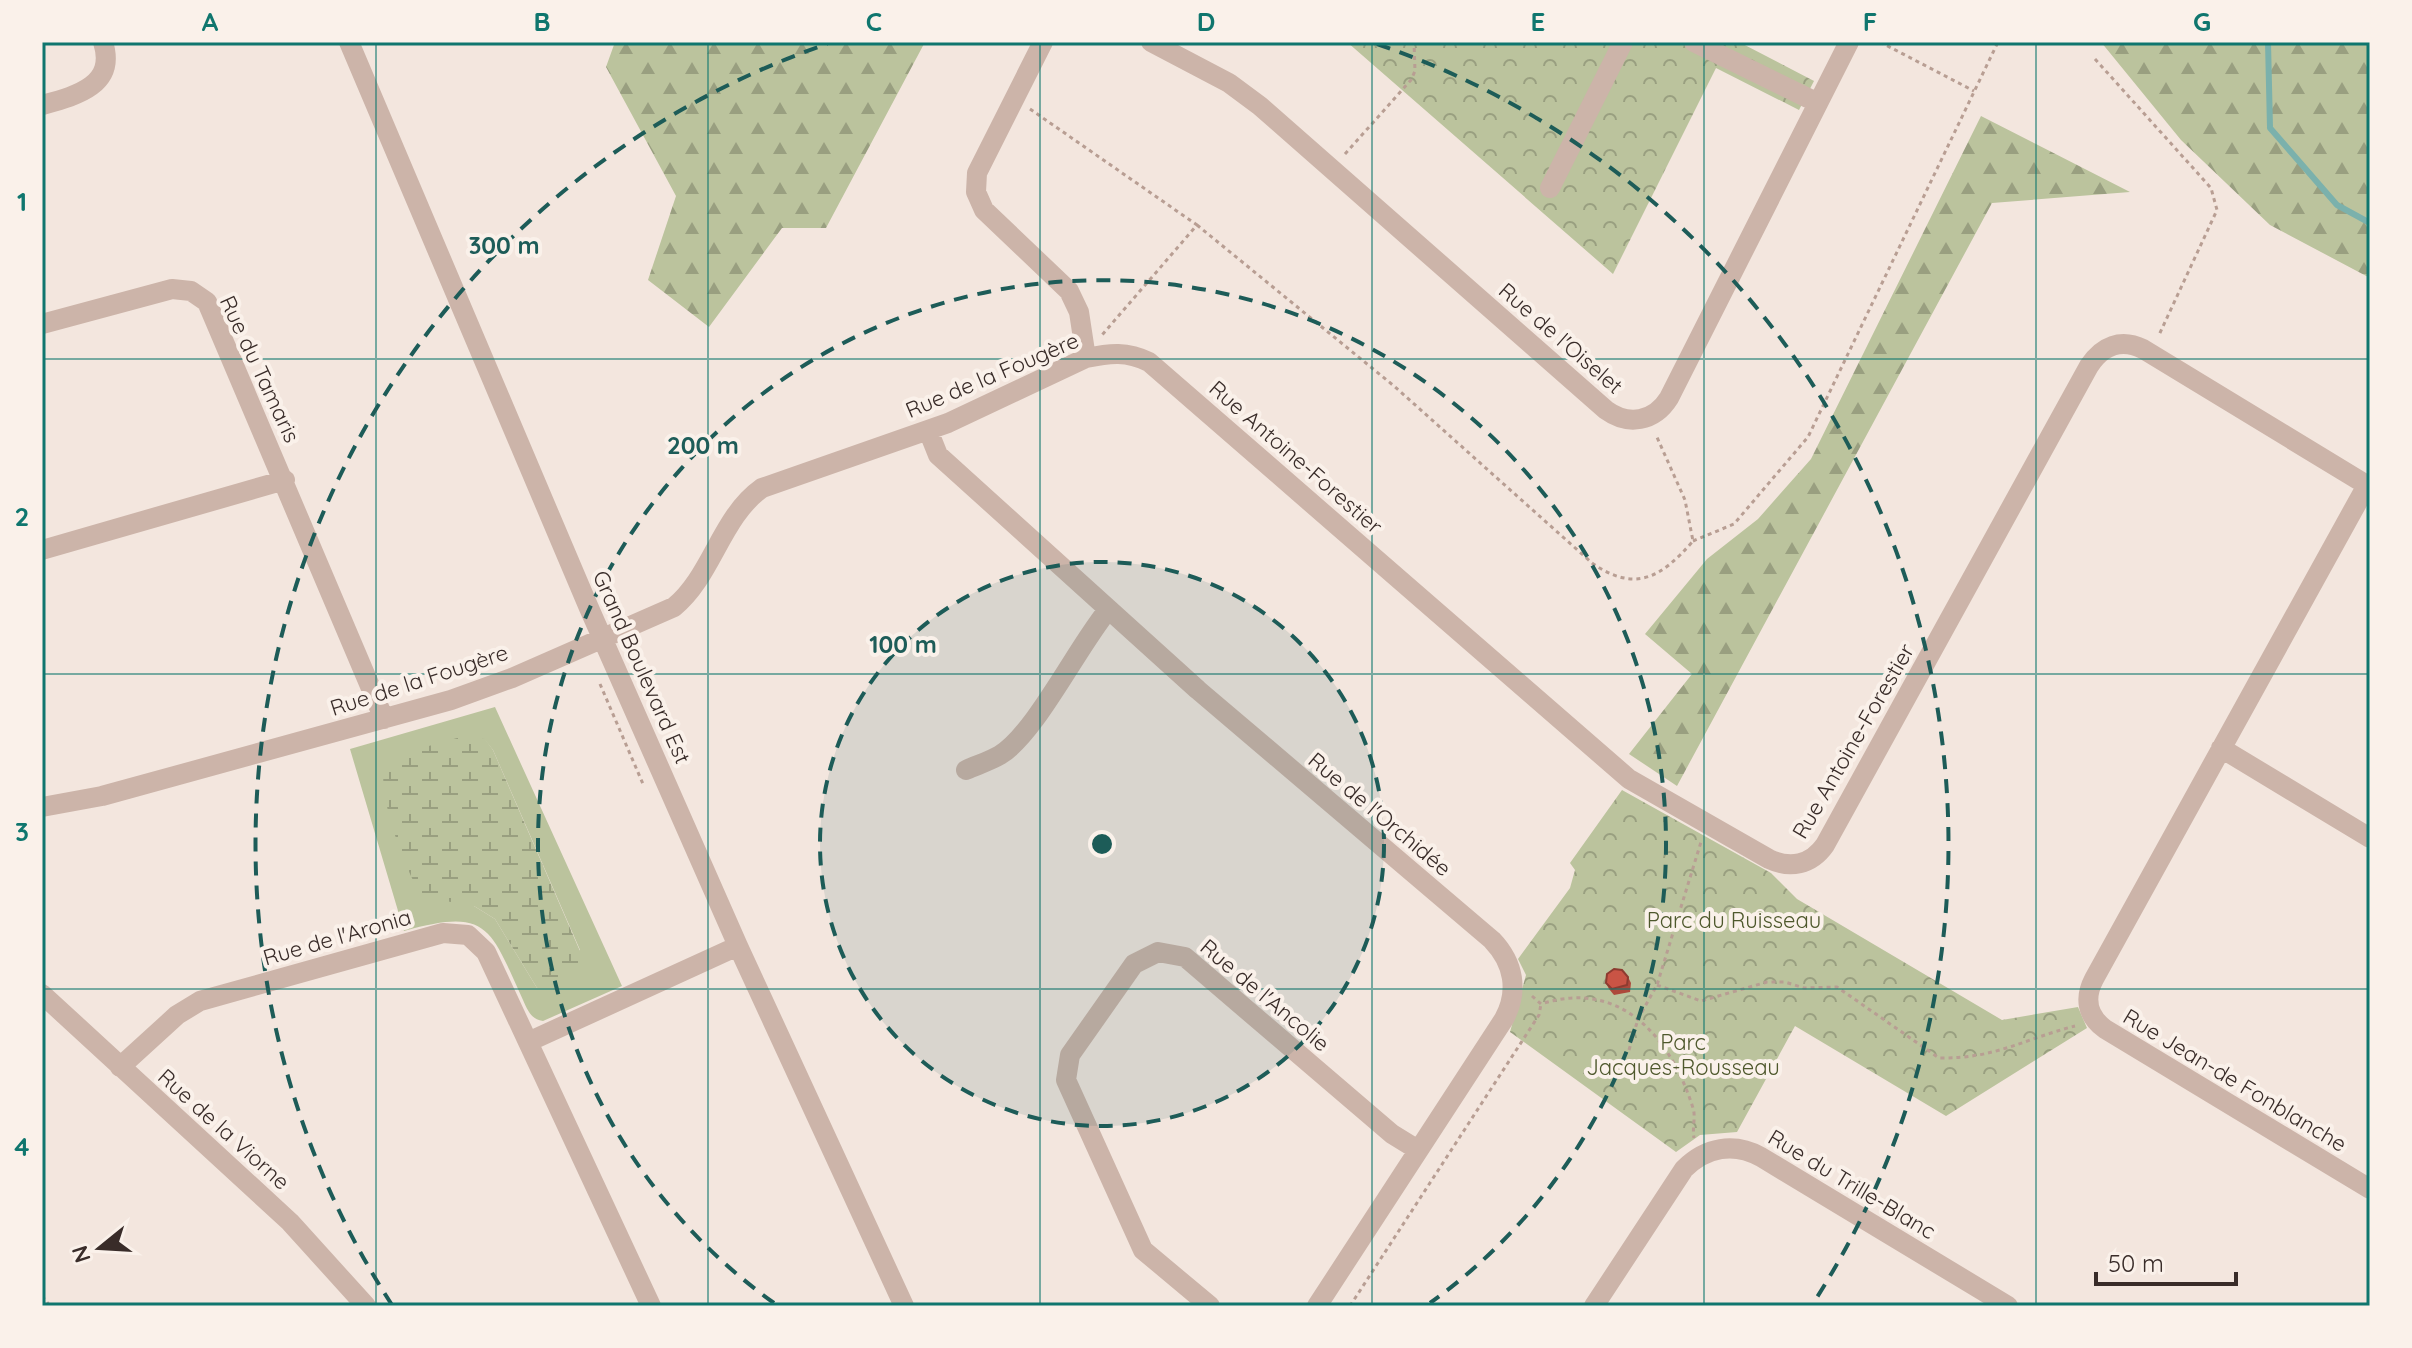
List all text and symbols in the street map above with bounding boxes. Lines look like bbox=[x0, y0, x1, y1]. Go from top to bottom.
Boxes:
text: A bbox=[202, 5, 219, 38]
text: B bbox=[533, 5, 551, 38]
text: C bbox=[866, 5, 882, 38]
text: D bbox=[1197, 5, 1215, 38]
text: E bbox=[1531, 5, 1545, 38]
text: F bbox=[1863, 5, 1877, 38]
text: G bbox=[2193, 5, 2211, 38]
text: 1 bbox=[17, 185, 27, 218]
text: 300 m bbox=[468, 230, 540, 260]
street label: Rue de l'Oiselet bbox=[1493, 276, 1629, 400]
street label: Rue du Tamaris bbox=[214, 291, 306, 447]
street label: Rue de la Fougère bbox=[901, 326, 1083, 424]
street label: Rue Antoine-Forestier bbox=[1204, 374, 1389, 540]
text: 200 m bbox=[667, 430, 739, 460]
text: 2 bbox=[15, 500, 29, 533]
street label: Grand Boulevard Est bbox=[587, 566, 697, 768]
text: 100 m bbox=[869, 629, 937, 659]
street label: Rue de la Fougère bbox=[326, 638, 512, 722]
street label: Rue Antoine-Forestier bbox=[1786, 638, 1921, 844]
street label: Rue de l'Orchidée bbox=[1303, 746, 1457, 882]
text: 3 bbox=[15, 815, 29, 848]
centre of rings bbox=[1088, 830, 1116, 858]
street label: Rue de l'Aronia bbox=[260, 902, 414, 972]
park label: Parc du Ruisseau bbox=[1647, 906, 1821, 934]
street label: Rue de l'Ancolie bbox=[1195, 933, 1335, 1057]
street label: Rue Jean-de Fonblanche bbox=[2118, 1002, 2352, 1158]
park label: Parc Jacques-Rousseau bbox=[1586, 1028, 1780, 1081]
street label: Rue de la Viorne bbox=[152, 1062, 296, 1196]
street label: Rue du Trille-Blanc bbox=[1763, 1123, 1941, 1245]
text: 4 bbox=[14, 1130, 30, 1163]
north arrow bbox=[60, 1208, 140, 1288]
scale bar bbox=[2096, 1236, 2236, 1286]
text: N bbox=[65, 1242, 97, 1266]
text: 50 m bbox=[2108, 1248, 2164, 1278]

